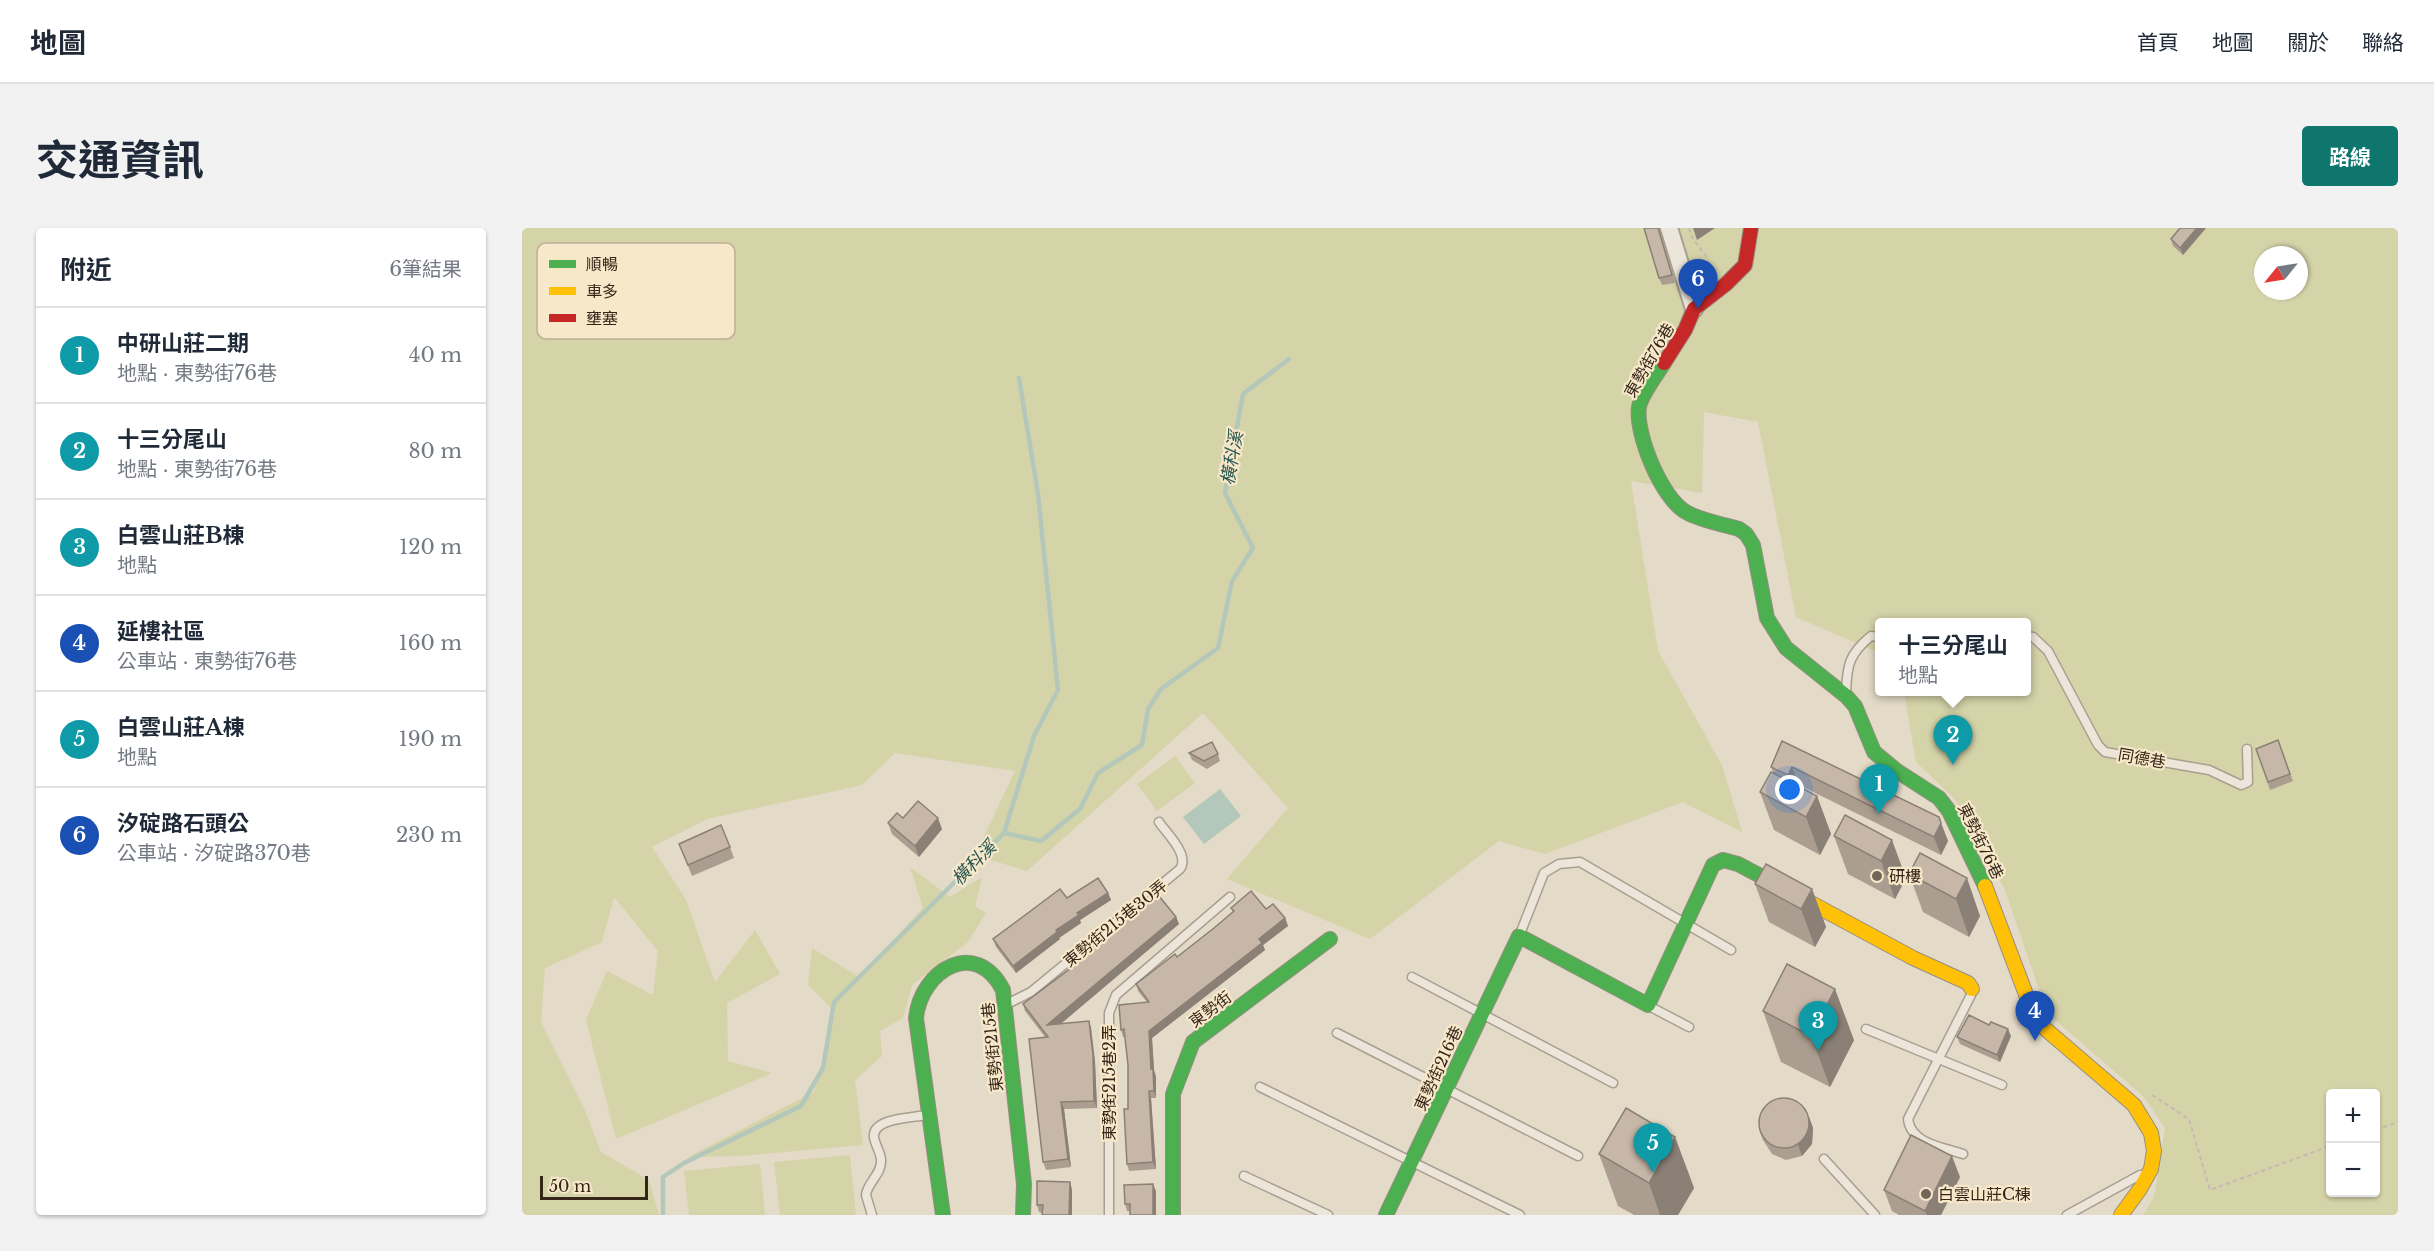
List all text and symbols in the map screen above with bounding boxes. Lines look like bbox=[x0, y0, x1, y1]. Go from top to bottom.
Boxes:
text: 地圖 bbox=[30, 26, 86, 61]
text: 首頁 bbox=[2137, 30, 2179, 56]
text: 地圖 bbox=[2212, 30, 2254, 56]
text: 關於 bbox=[2287, 30, 2329, 56]
text: 聯絡 bbox=[2362, 30, 2404, 56]
button: 路線 bbox=[2302, 126, 2398, 186]
text: 交通資訊 bbox=[36, 134, 204, 186]
legend bbox=[537, 243, 735, 339]
north arrow bbox=[2254, 246, 2308, 300]
text: 附近 bbox=[60, 254, 112, 286]
text: 順暢 bbox=[586, 254, 618, 274]
text: 6筆結果 bbox=[389, 257, 462, 281]
pin: 6 bbox=[1678, 260, 1718, 309]
text: 車多 bbox=[586, 281, 618, 301]
text: 壅塞 bbox=[586, 308, 618, 328]
street label: 東勢街76巷 bbox=[1620, 319, 1678, 401]
text: 中研山莊二期 bbox=[117, 330, 249, 357]
text: 1 bbox=[75, 343, 84, 367]
text: 40 m bbox=[409, 343, 462, 367]
text: 地點 · 東勢街76巷 bbox=[117, 361, 277, 385]
text: 十三分尾山 bbox=[117, 426, 227, 453]
water label: 橫科溪 bbox=[1216, 427, 1248, 486]
text: 2 bbox=[73, 439, 86, 463]
text: 80 m bbox=[408, 439, 462, 463]
text: 地點 · 東勢街76巷 bbox=[117, 457, 277, 481]
text: 白雲山莊B棟 bbox=[117, 522, 245, 549]
text: 3 bbox=[73, 535, 86, 559]
text: 120 m bbox=[399, 535, 462, 559]
text: 地點 bbox=[117, 553, 157, 577]
text: 延樓社區 bbox=[117, 618, 205, 645]
popup bbox=[1875, 618, 2031, 696]
text: 4 bbox=[73, 631, 86, 655]
text: 160 m bbox=[399, 631, 462, 655]
text: 十三分尾山 bbox=[1898, 632, 2008, 659]
text: 公車站 · 東勢街76巷 bbox=[117, 649, 297, 673]
text: 地點 bbox=[1898, 663, 1938, 687]
text: 白雲山莊A棟 bbox=[117, 714, 245, 741]
pin: 2 bbox=[1934, 716, 1972, 765]
text: 5 bbox=[74, 727, 85, 751]
text: 190 m bbox=[399, 727, 462, 751]
street label: 同德巷 bbox=[2117, 744, 2167, 772]
text: 地點 bbox=[117, 745, 157, 769]
pin: 1 bbox=[1860, 764, 1898, 814]
your location bbox=[1775, 775, 1804, 804]
street label: 東勢街76巷 bbox=[1954, 800, 2008, 882]
text: 汐碇路石頭公 bbox=[117, 810, 249, 837]
text: 6 bbox=[73, 823, 86, 847]
text: 230 m bbox=[396, 823, 462, 847]
water label: 橫科溪 bbox=[947, 834, 1003, 890]
text: 公車站 · 汐碇路370巷 bbox=[117, 841, 311, 865]
place label: 研樓 bbox=[1889, 866, 1921, 886]
marker: 研樓 bbox=[1870, 869, 1884, 883]
street label: 東勢街215巷30弄 bbox=[1059, 875, 1171, 971]
street label: 東勢街 bbox=[1185, 987, 1235, 1031]
pin: 4 bbox=[2016, 992, 2054, 1041]
street label: 東勢街215巷 bbox=[977, 1001, 1007, 1093]
pin: 3 bbox=[1798, 1002, 1838, 1051]
street label: 東勢街216巷 bbox=[1410, 1022, 1466, 1114]
street label: 東勢街215巷2弄 bbox=[1099, 1025, 1119, 1141]
map controls bbox=[2326, 1089, 2380, 1197]
button: + bbox=[2326, 1089, 2380, 1143]
pin: 5 bbox=[1634, 1124, 1672, 1173]
button: − bbox=[2326, 1143, 2380, 1197]
scale bar bbox=[540, 1173, 648, 1200]
text: 50 m bbox=[549, 1176, 591, 1196]
place label: 白雲山莊C棟 bbox=[1938, 1184, 2031, 1204]
marker: 白雲山莊C棟 bbox=[1919, 1187, 1933, 1201]

